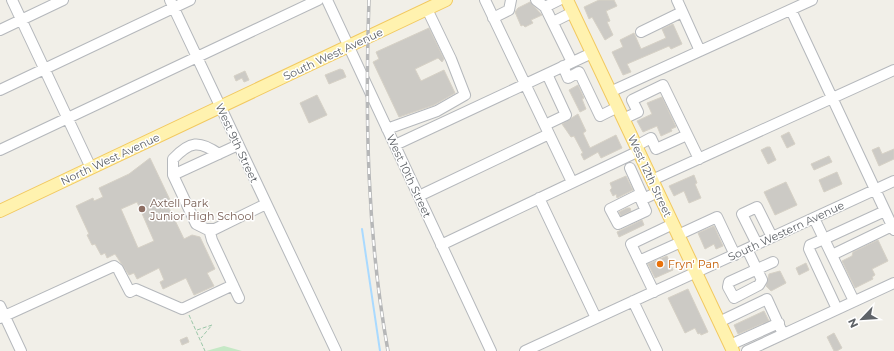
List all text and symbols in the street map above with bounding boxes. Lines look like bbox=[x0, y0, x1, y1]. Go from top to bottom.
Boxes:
street label: South West Avenue bbox=[281, 25, 385, 83]
street label: West 9th Street bbox=[213, 101, 262, 185]
street label: North West Avenue bbox=[58, 130, 162, 188]
street label: West 10th Street bbox=[384, 132, 435, 220]
street label: West 12th Street bbox=[625, 133, 675, 220]
place label: Axtell Park Junior High School bbox=[149, 196, 254, 223]
street label: South Western Avenue bbox=[726, 198, 847, 264]
marker: Axtell Park Junior High School bbox=[137, 204, 147, 214]
place label: Fryn' Pan bbox=[668, 257, 719, 271]
marker: Fryn' Pan bbox=[655, 259, 665, 269]
north arrow bbox=[842, 299, 882, 339]
text: N bbox=[845, 316, 861, 330]

